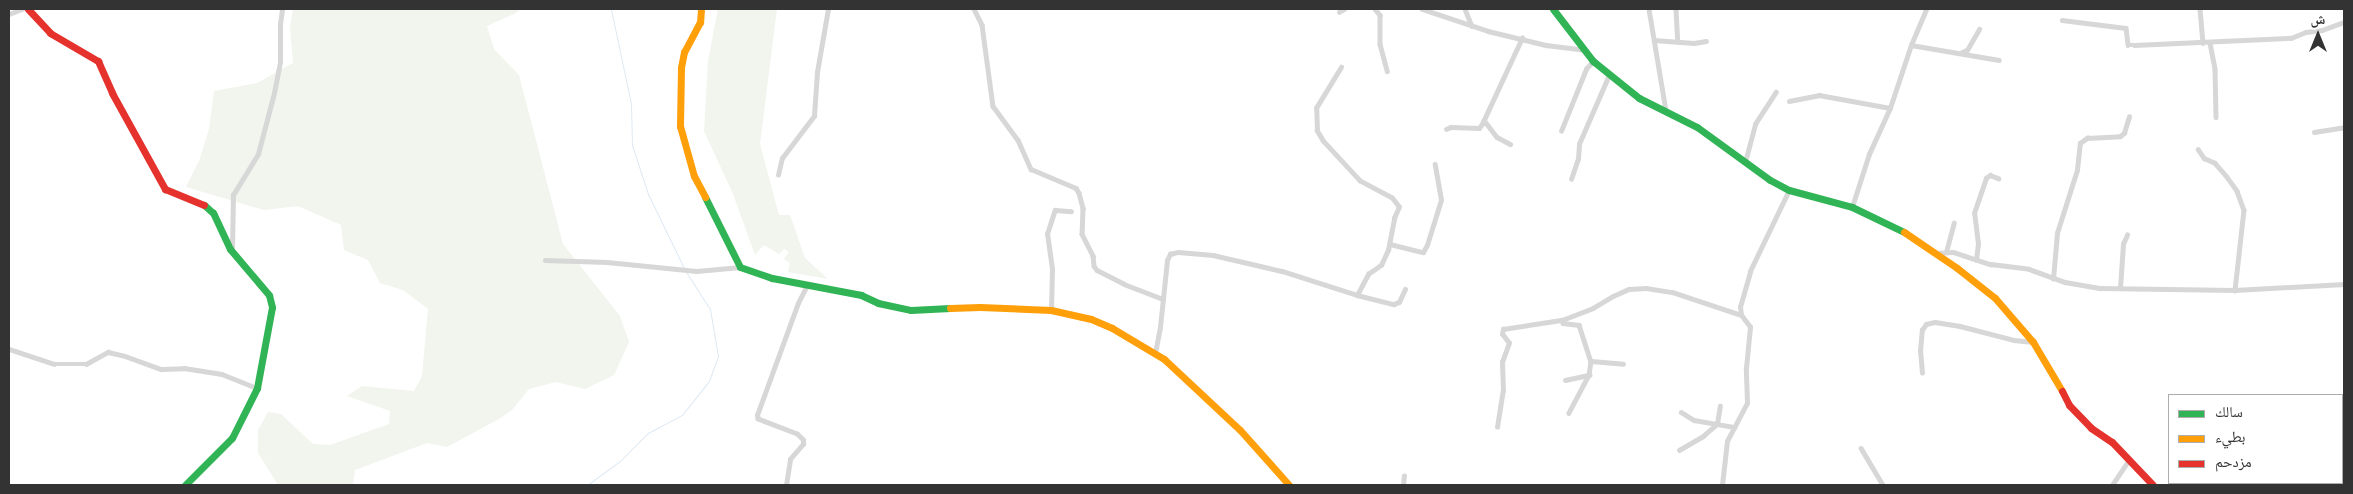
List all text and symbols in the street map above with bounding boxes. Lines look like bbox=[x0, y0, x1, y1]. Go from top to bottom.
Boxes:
north arrow bbox=[2293, 10, 2343, 60]
text: ش bbox=[2311, 11, 2325, 28]
legend bbox=[2168, 394, 2343, 484]
text: سالك bbox=[2215, 403, 2243, 421]
text: بطيء bbox=[2215, 428, 2245, 446]
text: مزدحم bbox=[2215, 453, 2252, 471]

